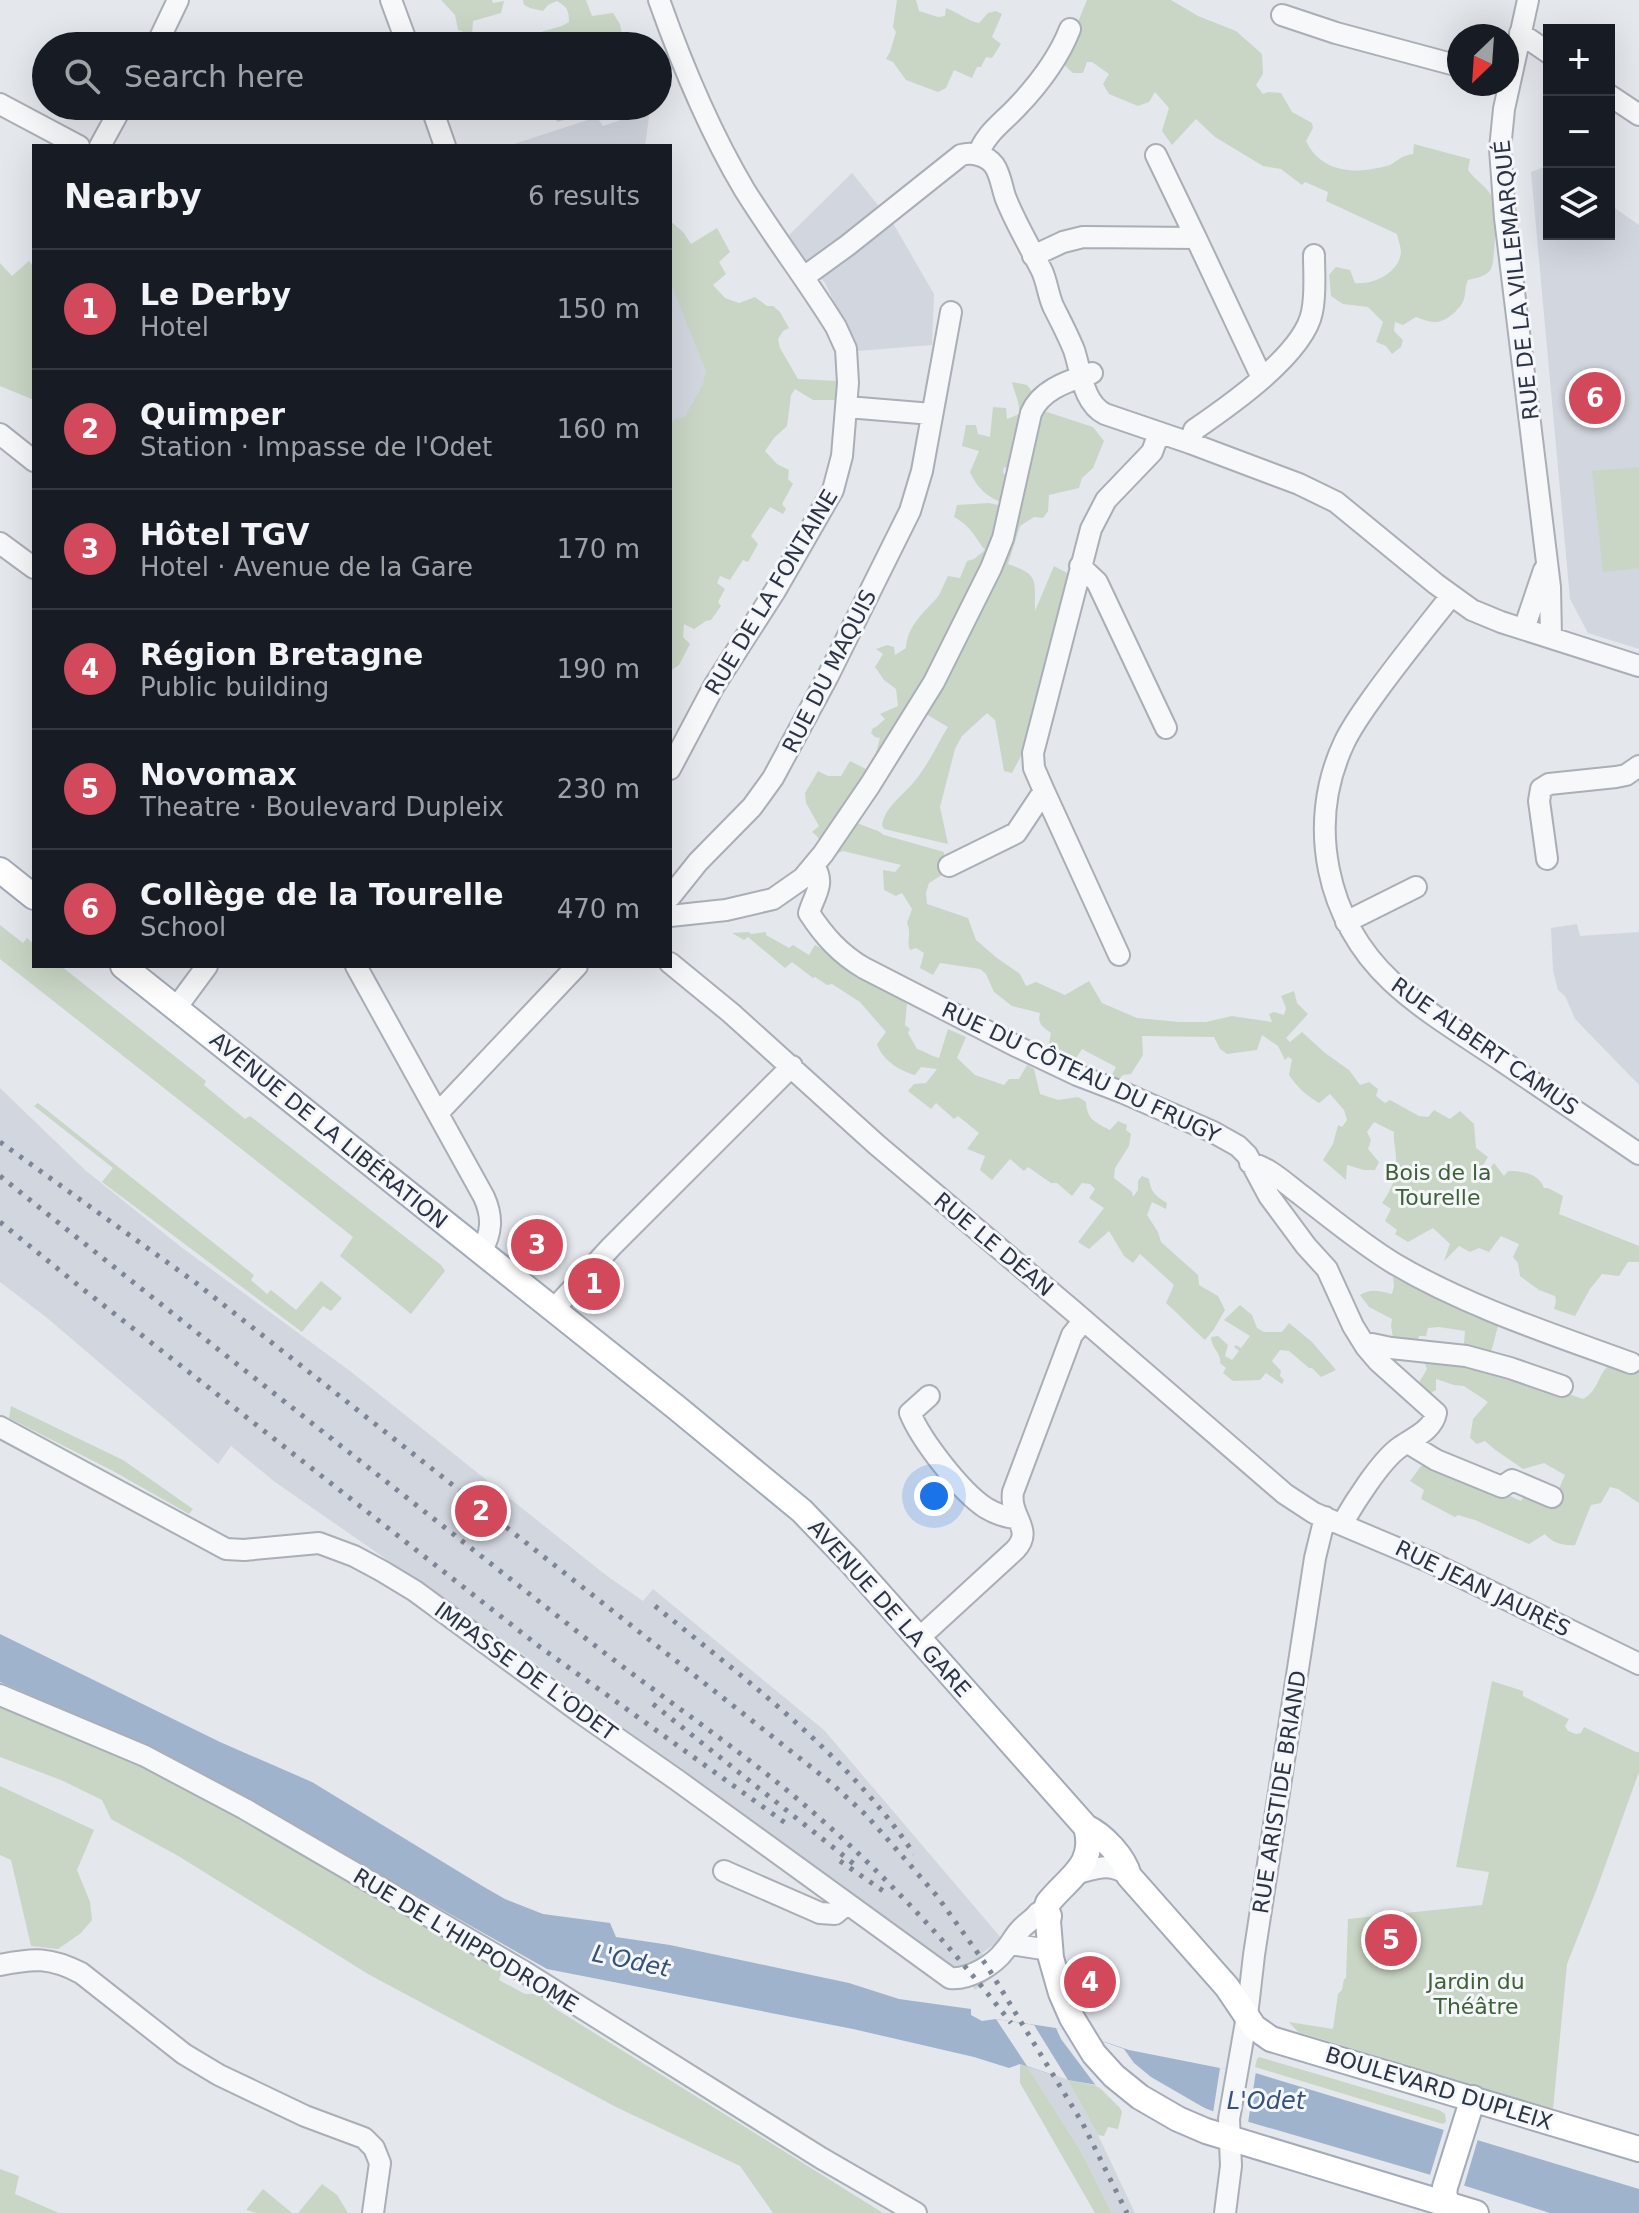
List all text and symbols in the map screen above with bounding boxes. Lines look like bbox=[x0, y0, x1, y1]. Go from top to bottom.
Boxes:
north arrow bbox=[1447, 24, 1519, 96]
map controls bbox=[1543, 24, 1615, 240]
button: + bbox=[1543, 24, 1615, 96]
search box bbox=[32, 32, 672, 120]
icon: search bbox=[60, 54, 104, 98]
text: Search here bbox=[124, 59, 304, 94]
button: − bbox=[1543, 96, 1615, 168]
street label: RUE DE LA VILLEMARQUÉ bbox=[1489, 139, 1544, 421]
button: layers bbox=[1543, 168, 1615, 240]
text: Nearby bbox=[64, 176, 202, 216]
text: 6 results bbox=[528, 181, 640, 211]
text: Le Derby bbox=[140, 277, 291, 312]
text: 1 bbox=[81, 294, 99, 324]
text: 150 m bbox=[557, 294, 640, 324]
text: Hotel bbox=[140, 312, 209, 342]
pin: 6 bbox=[1569, 368, 1621, 428]
text: Quimper bbox=[140, 397, 285, 432]
text: 2 bbox=[81, 414, 99, 444]
text: 160 m bbox=[557, 414, 640, 444]
text: Station · Impasse de l'Odet bbox=[140, 432, 492, 462]
street label: RUE DE LA FONTAINE bbox=[700, 485, 843, 699]
text: Hôtel TGV bbox=[140, 517, 309, 552]
text: 3 bbox=[81, 534, 99, 564]
text: 170 m bbox=[557, 534, 640, 564]
text: Hotel · Avenue de la Gare bbox=[140, 552, 473, 582]
street label: RUE DU MAQUIS bbox=[777, 585, 881, 757]
text: Région Bretagne bbox=[140, 637, 423, 672]
text: 4 bbox=[81, 654, 99, 684]
text: 190 m bbox=[557, 654, 640, 684]
text: Public building bbox=[140, 672, 329, 702]
text: Novomax bbox=[140, 757, 297, 792]
text: 5 bbox=[81, 774, 99, 804]
text: 230 m bbox=[557, 774, 640, 804]
text: Theatre · Boulevard Dupleix bbox=[140, 792, 504, 822]
text: Collège de la Tourelle bbox=[140, 877, 504, 912]
text: 6 bbox=[81, 894, 99, 924]
text: 470 m bbox=[557, 894, 640, 924]
text: School bbox=[140, 912, 226, 942]
street label: RUE ALBERT CAMUS bbox=[1387, 972, 1583, 1120]
street label: RUE DU CÔTEAU DU FRUGY bbox=[938, 997, 1224, 1148]
street label: AVENUE DE LA LIBÉRATION bbox=[205, 1027, 452, 1234]
park label: Bois de la Tourelle bbox=[1384, 1160, 1492, 1210]
street label: RUE LE DÉAN bbox=[929, 1187, 1058, 1301]
pin: 3 bbox=[511, 1215, 563, 1275]
pin: 1 bbox=[568, 1254, 620, 1314]
your location bbox=[914, 1476, 954, 1516]
pin: 2 bbox=[455, 1481, 507, 1541]
street label: AVENUE DE LA GARE bbox=[803, 1515, 976, 1702]
street label: RUE JEAN JAURÈS bbox=[1391, 1535, 1574, 1642]
street label: IMPASSE DE L'ODET bbox=[430, 1597, 622, 1746]
street label: RUE ARISTIDE BRIAND bbox=[1248, 1669, 1311, 1916]
street label: RUE DE L'HIPPODROME bbox=[349, 1863, 583, 2018]
pin: 5 bbox=[1365, 1910, 1417, 1970]
water label: L'Odet bbox=[590, 1939, 674, 1983]
pin: 4 bbox=[1064, 1952, 1116, 2012]
park label: Jardin du Théâtre bbox=[1425, 1969, 1525, 2019]
street label: BOULEVARD DUPLEIX bbox=[1322, 2042, 1555, 2135]
water label: L'Odet bbox=[1227, 2087, 1307, 2115]

